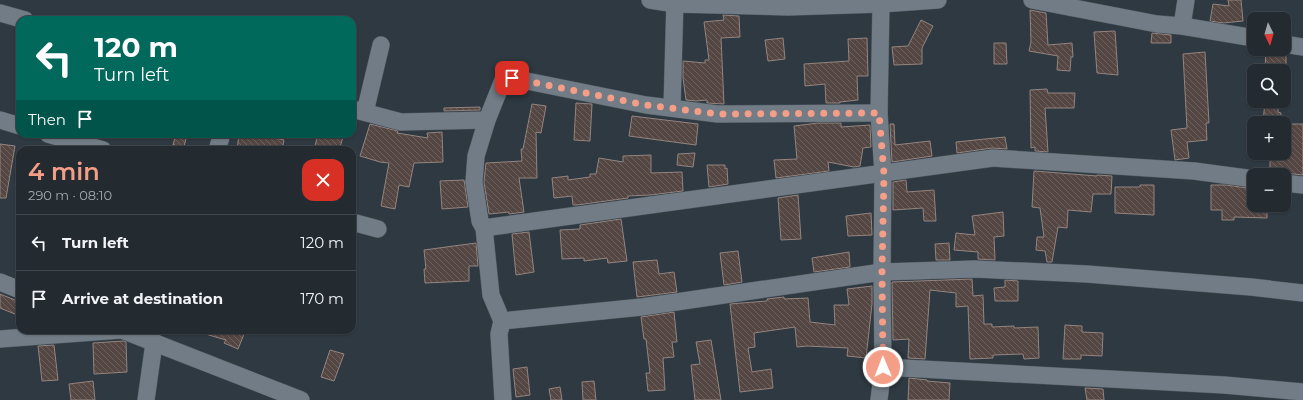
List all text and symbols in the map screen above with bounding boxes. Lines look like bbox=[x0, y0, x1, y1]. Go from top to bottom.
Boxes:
north arrow bbox=[1247, 12, 1291, 56]
map controls bbox=[1247, 12, 1291, 212]
text: 120 m bbox=[94, 30, 178, 64]
icon: left bbox=[28, 32, 80, 84]
pin bbox=[495, 61, 529, 95]
text: Turn left bbox=[94, 64, 169, 86]
button: search bbox=[1247, 64, 1291, 108]
icon: arrive bbox=[501, 67, 523, 89]
icon: arrive bbox=[74, 108, 96, 130]
text: Then bbox=[28, 110, 66, 129]
button: + bbox=[1247, 116, 1291, 160]
text: 4 min bbox=[28, 157, 100, 186]
button: close bbox=[302, 159, 344, 201]
button: − bbox=[1247, 168, 1291, 212]
text: 290 m · 08:10 bbox=[28, 187, 112, 203]
icon: left bbox=[28, 232, 50, 254]
text: Turn left bbox=[62, 233, 129, 252]
text: 120 m bbox=[300, 233, 344, 252]
icon: arrive bbox=[28, 288, 50, 310]
text: Arrive at destination bbox=[62, 289, 223, 308]
text: 170 m bbox=[300, 289, 344, 308]
position arrow bbox=[862, 346, 904, 388]

